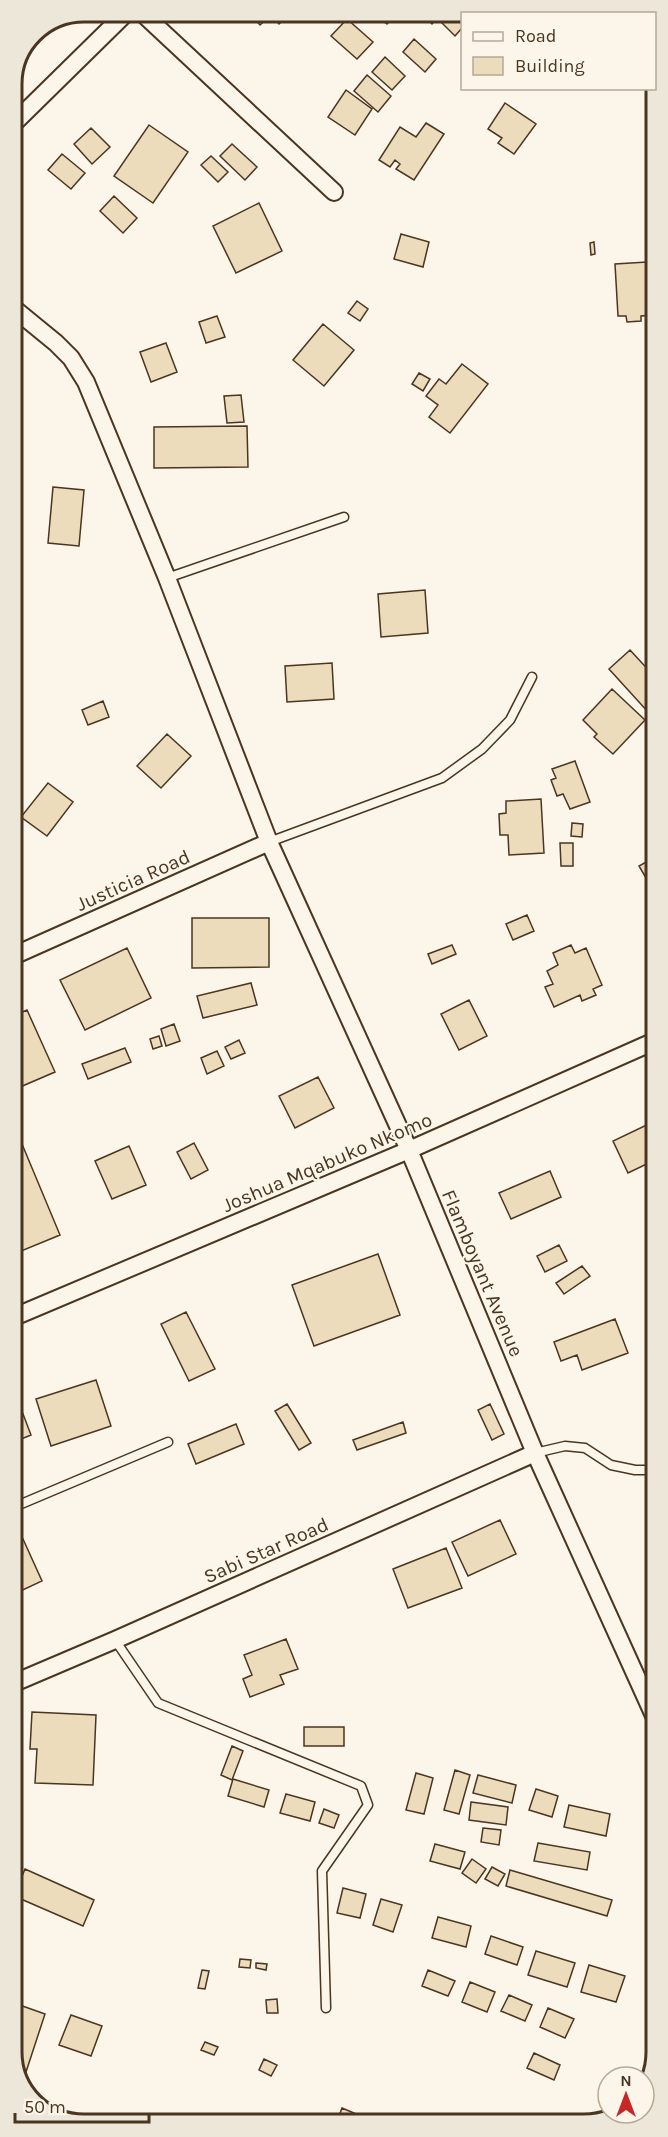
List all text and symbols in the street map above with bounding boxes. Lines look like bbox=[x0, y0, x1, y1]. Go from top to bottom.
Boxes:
legend bbox=[461, 12, 656, 90]
text: Road bbox=[515, 25, 556, 47]
text: Building bbox=[515, 55, 585, 77]
street label: Justicia Road bbox=[73, 845, 194, 916]
street label: Joshua Mqabuko Nkomo bbox=[219, 1108, 435, 1217]
street label: Flamboyant Avenue bbox=[437, 1186, 528, 1360]
street label: Sabi Star Road bbox=[200, 1513, 332, 1588]
north arrow bbox=[596, 2065, 656, 2125]
text: N bbox=[620, 2071, 632, 2090]
scale bar bbox=[15, 2086, 148, 2124]
text: 50 m bbox=[24, 2096, 66, 2118]

